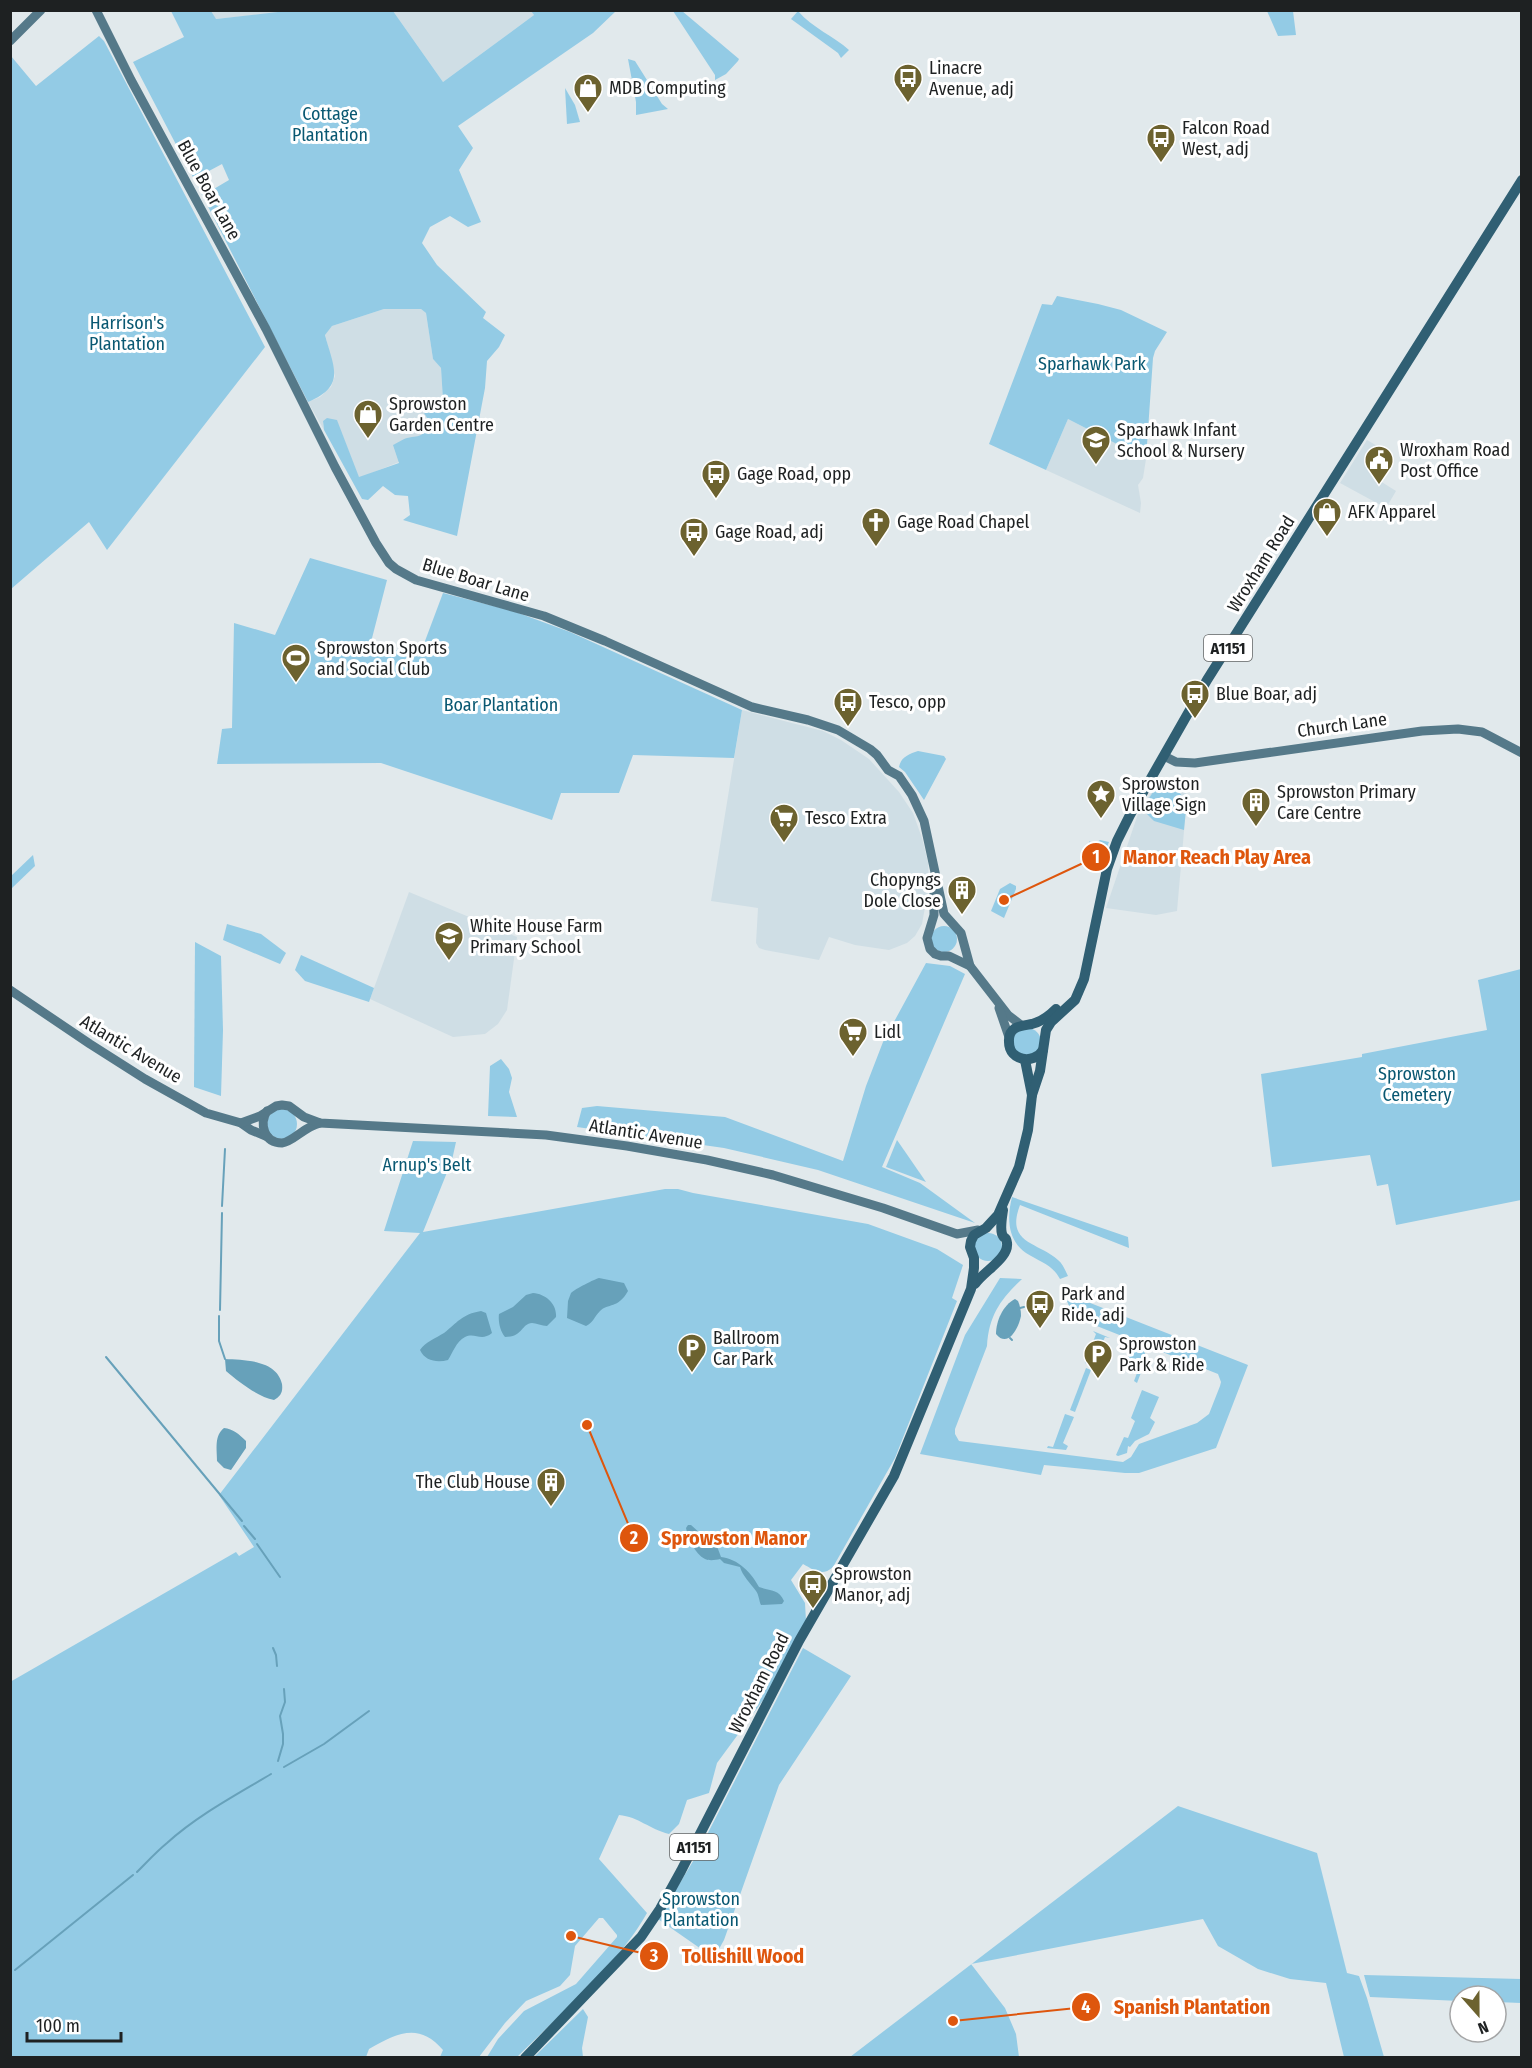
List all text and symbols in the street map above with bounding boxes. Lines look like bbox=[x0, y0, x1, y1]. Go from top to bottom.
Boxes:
place label: Linacre Avenue, adj bbox=[929, 57, 1014, 100]
bus stop icon: Linacre Avenue, adj bbox=[892, 62, 924, 104]
shop icon: MDB Computing bbox=[572, 72, 604, 114]
place label: MDB Computing bbox=[609, 77, 726, 99]
park label: Cottage Plantation bbox=[292, 103, 368, 146]
place label: Falcon Road West, adj bbox=[1182, 117, 1270, 160]
bus stop icon: Falcon Road West, adj bbox=[1145, 122, 1177, 164]
street label: Blue Boar Lane bbox=[173, 136, 245, 244]
park label: Harrison's Plantation bbox=[89, 312, 165, 355]
park label: Sparhawk Park bbox=[1038, 353, 1147, 375]
place label: Sprowston Garden Centre bbox=[389, 393, 494, 436]
shop icon: Sprowston Garden Centre bbox=[352, 398, 384, 440]
place label: Sparhawk Infant School & Nursery bbox=[1117, 419, 1245, 462]
school or university icon: Sparhawk Infant School & Nursery bbox=[1080, 424, 1112, 466]
place label: Wroxham Road Post Office bbox=[1400, 439, 1510, 482]
public building icon: Wroxham Road Post Office bbox=[1363, 444, 1395, 486]
bus stop icon: Gage Road, opp bbox=[700, 458, 732, 500]
place label: Gage Road, opp bbox=[737, 463, 851, 485]
shop icon: AFK Apparel bbox=[1311, 496, 1343, 538]
place label: AFK Apparel bbox=[1348, 501, 1436, 523]
church icon: Gage Road Chapel bbox=[860, 506, 892, 548]
place label: Gage Road Chapel bbox=[897, 511, 1030, 533]
street label: Wroxham Road bbox=[1223, 512, 1299, 616]
bus stop icon: Gage Road, adj bbox=[678, 516, 710, 558]
place label: Gage Road, adj bbox=[715, 521, 824, 543]
street label: Blue Boar Lane bbox=[420, 553, 532, 607]
road number: A1151 bbox=[1204, 635, 1252, 661]
place label: Sprowston Sports and Social Club bbox=[317, 637, 447, 680]
sports icon: Sprowston Sports and Social Club bbox=[280, 642, 312, 684]
bus stop icon: Blue Boar, adj bbox=[1179, 678, 1211, 720]
place label: Blue Boar, adj bbox=[1216, 683, 1317, 705]
bus stop icon: Tesco, opp bbox=[832, 686, 864, 728]
place label: Tesco, opp bbox=[869, 691, 946, 713]
park label: Boar Plantation bbox=[444, 694, 558, 716]
street label: Church Lane bbox=[1296, 708, 1388, 742]
place label: Sprowston Village Sign bbox=[1122, 773, 1206, 816]
place icon: Sprowston Village Sign bbox=[1085, 778, 1117, 820]
place label: Sprowston Primary Care Centre bbox=[1277, 781, 1416, 824]
building icon: Sprowston Primary Care Centre bbox=[1240, 786, 1272, 828]
supermarket icon: Tesco Extra bbox=[768, 802, 800, 844]
place label: Tesco Extra bbox=[805, 807, 887, 829]
callout: Manor Reach Play Area bbox=[1081, 838, 1324, 876]
text: Manor Reach Play Area bbox=[1123, 845, 1311, 869]
text: 1 bbox=[1092, 846, 1100, 868]
place label: Chopyngs Dole Close bbox=[864, 869, 941, 912]
building icon: Chopyngs Dole Close bbox=[946, 874, 978, 916]
place label: White House Farm Primary School bbox=[470, 915, 603, 958]
school or university icon: White House Farm Primary School bbox=[433, 920, 465, 962]
street label: Atlantic Avenue bbox=[76, 1010, 186, 1088]
supermarket icon: Lidl bbox=[837, 1016, 869, 1058]
place label: Lidl bbox=[874, 1021, 901, 1043]
park label: Sprowston Cemetery bbox=[1378, 1063, 1456, 1106]
street label: Atlantic Avenue bbox=[588, 1114, 704, 1154]
park label: Arnup's Belt bbox=[383, 1154, 472, 1176]
place label: Park and Ride, adj bbox=[1061, 1283, 1125, 1326]
bus stop icon: Park and Ride, adj bbox=[1024, 1288, 1056, 1330]
place label: Ballroom Car Park bbox=[713, 1327, 780, 1370]
parking icon: Ballroom Car Park bbox=[676, 1332, 708, 1374]
place label: Sprowston Park & Ride bbox=[1119, 1333, 1204, 1376]
parking icon: Sprowston Park & Ride bbox=[1082, 1338, 1114, 1380]
building icon: The Club House bbox=[535, 1466, 567, 1508]
place label: The Club House bbox=[416, 1471, 530, 1493]
callout: Sprowston Manor bbox=[619, 1519, 819, 1557]
text: Sprowston Manor bbox=[661, 1526, 808, 1550]
text: 2 bbox=[629, 1527, 638, 1549]
place label: Sprowston Manor, adj bbox=[834, 1563, 912, 1606]
bus stop icon: Sprowston Manor, adj bbox=[797, 1568, 829, 1610]
street label: Wroxham Road bbox=[724, 1629, 794, 1737]
road number: A1151 bbox=[670, 1834, 718, 1860]
park label: Sprowston Plantation bbox=[662, 1888, 740, 1931]
callout: Tollishill Wood bbox=[639, 1937, 816, 1975]
text: Tollishill Wood bbox=[682, 1944, 804, 1968]
text: 3 bbox=[649, 1945, 659, 1967]
north arrow bbox=[1448, 1984, 1508, 2044]
callout: Spanish Plantation bbox=[1071, 1988, 1282, 2026]
text: Spanish Plantation bbox=[1114, 1995, 1270, 2019]
text: 4 bbox=[1081, 1996, 1091, 2018]
scale bar bbox=[27, 2005, 122, 2043]
text: 100 m bbox=[36, 2015, 80, 2037]
text: N bbox=[1475, 2017, 1491, 2038]

